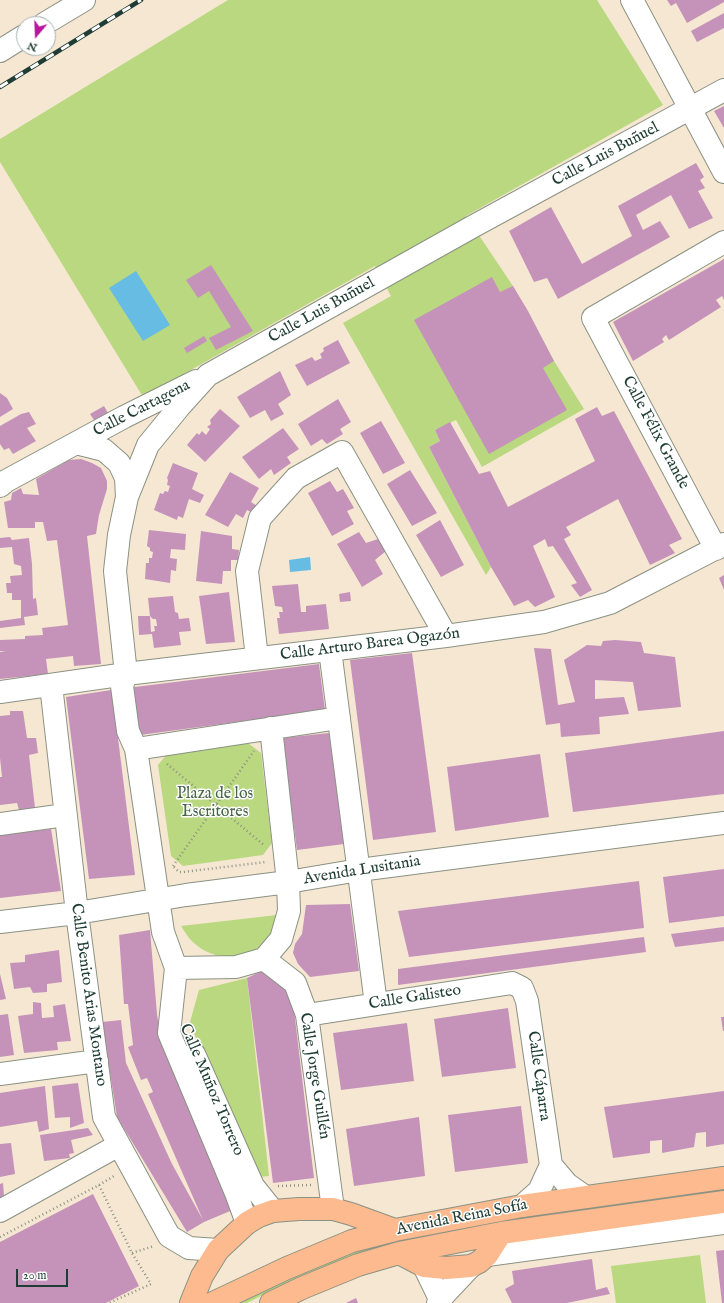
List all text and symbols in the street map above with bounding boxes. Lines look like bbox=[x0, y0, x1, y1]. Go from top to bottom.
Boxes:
north arrow bbox=[16, 16, 56, 56]
text: N bbox=[26, 38, 39, 55]
street label: Calle Luis Buñuel bbox=[549, 119, 663, 191]
street label: Calle Luis Buñuel bbox=[266, 274, 378, 348]
street label: Calle Félix Grande bbox=[617, 373, 693, 493]
street label: Calle Cartagena bbox=[90, 376, 194, 442]
street label: Calle Arturo Barea Ogazón bbox=[279, 624, 461, 666]
park label: Plaza de los Escritores bbox=[177, 785, 253, 823]
street label: Avenida Lusitania bbox=[302, 852, 422, 890]
street label: Calle Benito Arias Montano bbox=[66, 902, 110, 1088]
street label: Calle Galisteo bbox=[367, 981, 463, 1015]
street label: Calle Jorge Guillén bbox=[295, 1011, 333, 1141]
street label: Calle Muñoz Torrero bbox=[175, 1021, 247, 1159]
street label: Calle Cáparra bbox=[522, 1030, 554, 1122]
street label: Avenida Reina Sofía bbox=[395, 1196, 529, 1240]
scale bar bbox=[18, 1261, 70, 1287]
text: 20 m bbox=[23, 1268, 46, 1283]

